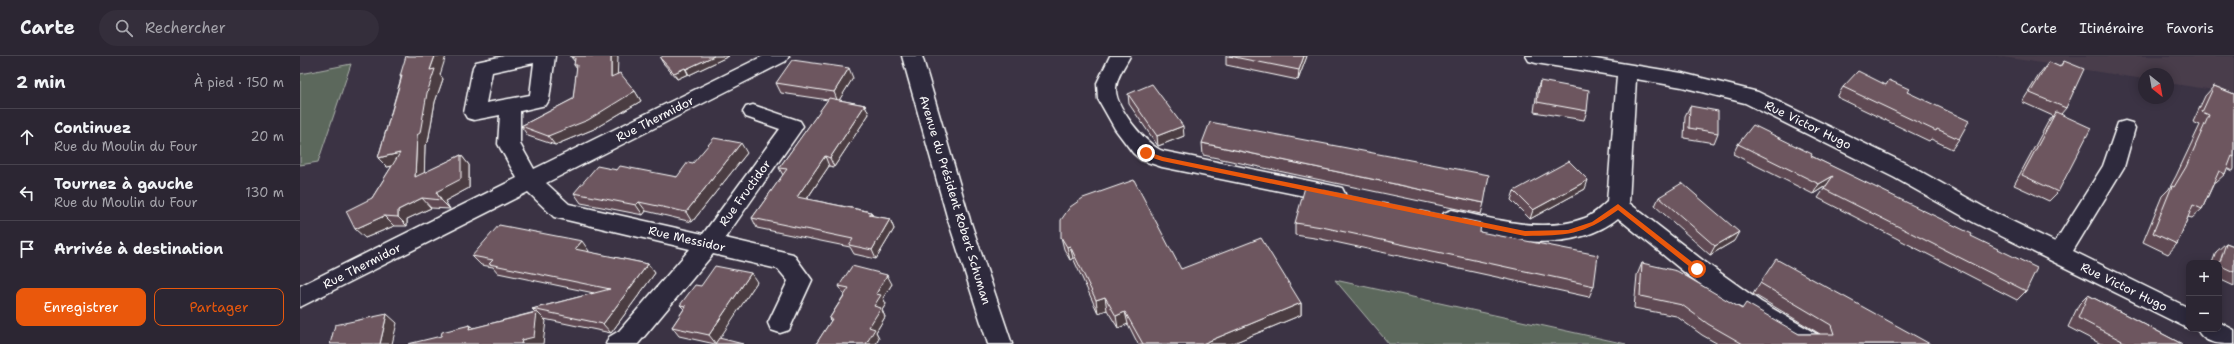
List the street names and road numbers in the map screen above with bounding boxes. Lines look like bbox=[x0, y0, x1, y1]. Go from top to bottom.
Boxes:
street label: Rue Thermidor bbox=[613, 92, 697, 146]
street label: Avenue du Président Robert Schuman bbox=[915, 93, 995, 307]
street label: Rue Victor Hugo bbox=[1762, 97, 1854, 153]
street label: Rue Fructidor bbox=[716, 156, 775, 229]
street label: Rue Messidor bbox=[647, 222, 727, 256]
street label: Rue Thermidor bbox=[320, 239, 404, 293]
street label: Rue Victor Hugo bbox=[2078, 259, 2170, 315]

